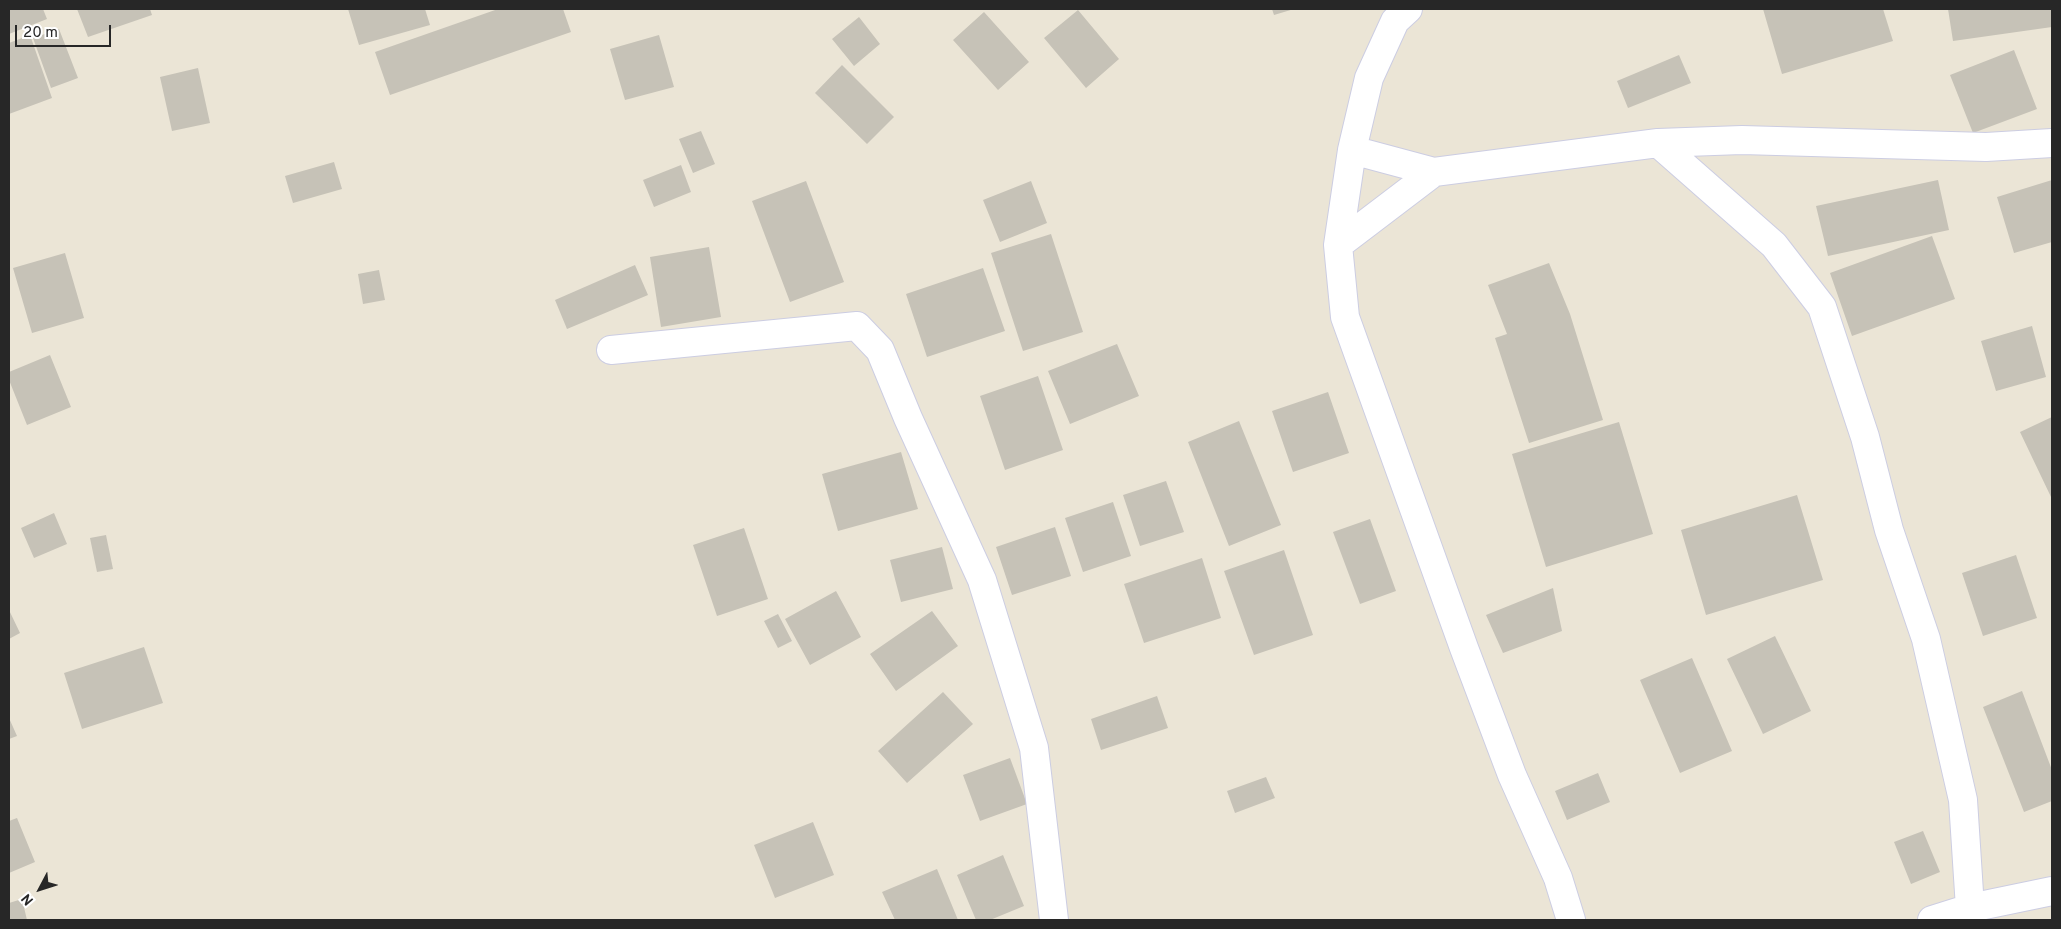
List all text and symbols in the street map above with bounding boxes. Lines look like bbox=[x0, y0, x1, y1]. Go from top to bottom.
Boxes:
scale bar bbox=[18, 15, 114, 47]
text: 20 m bbox=[23, 24, 58, 43]
north arrow bbox=[15, 864, 65, 914]
text: N bbox=[18, 890, 38, 908]

